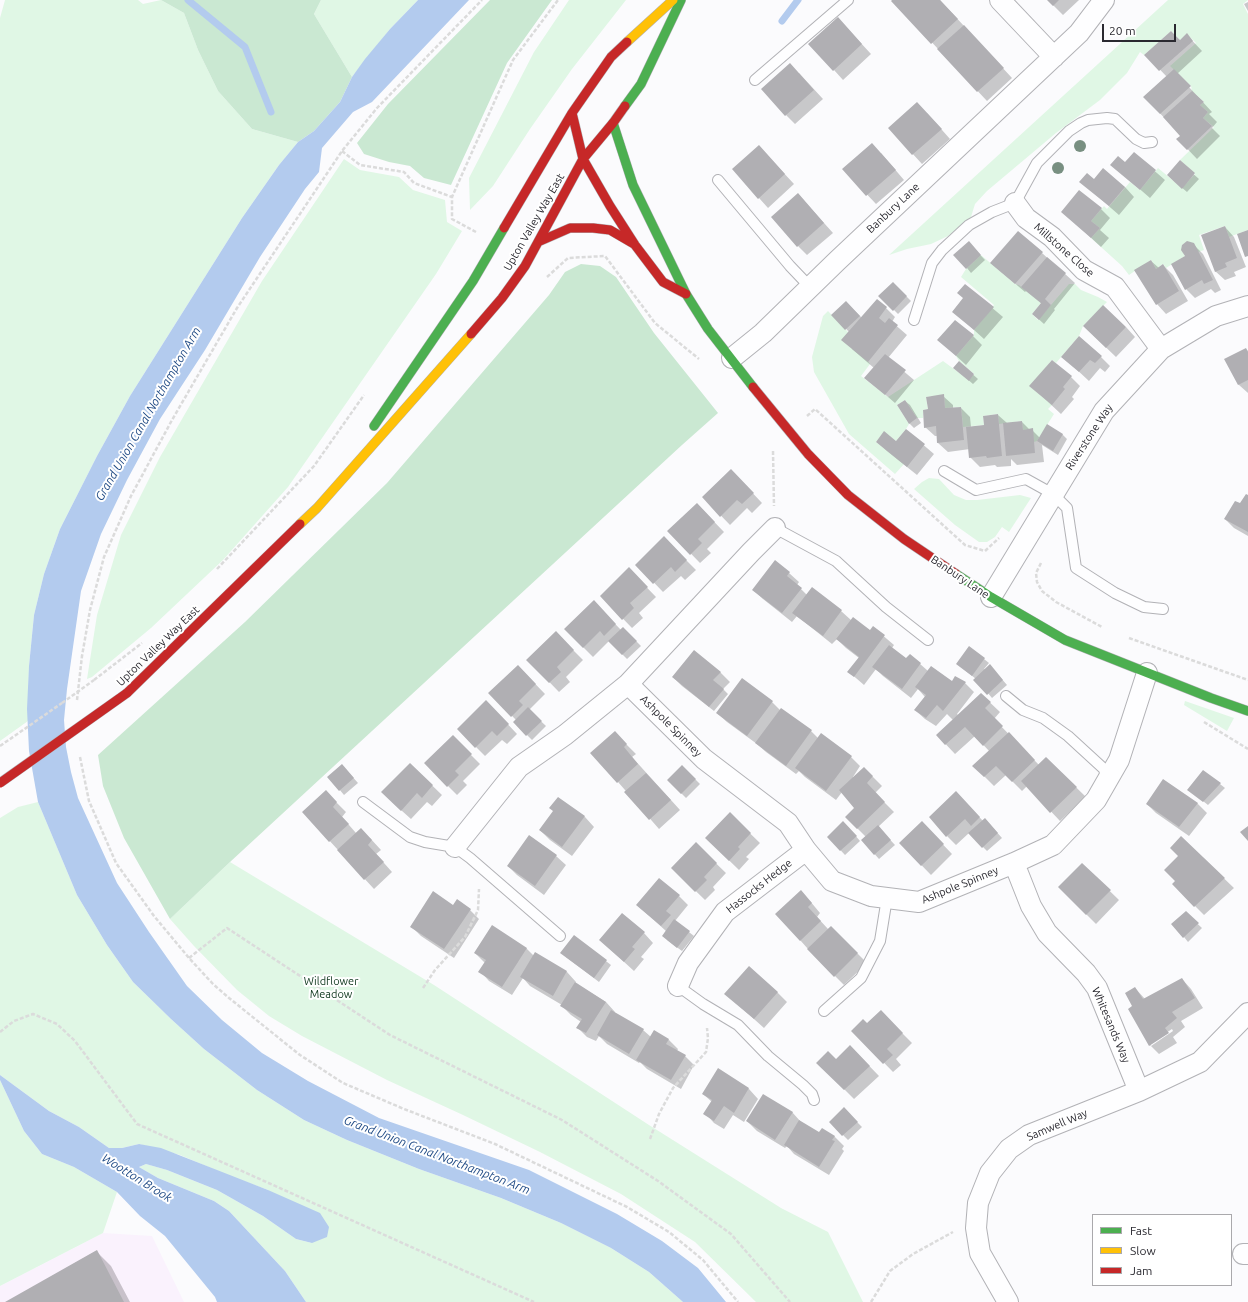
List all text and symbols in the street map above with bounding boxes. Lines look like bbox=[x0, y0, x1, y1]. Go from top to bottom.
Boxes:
scale bar bbox=[1104, 16, 1178, 42]
text: 20 m bbox=[1109, 24, 1136, 37]
street label: Upton Valley Way East bbox=[501, 171, 567, 273]
street label: Banbury Lane bbox=[864, 180, 922, 236]
street label: Millstone Close bbox=[1031, 220, 1097, 280]
water label: Grand Union Canal Northampton Arm bbox=[92, 325, 204, 503]
street label: Riverstone Way bbox=[1063, 401, 1115, 473]
street label: Banbury Lane bbox=[928, 553, 992, 601]
street label: Upton Valley Way East bbox=[114, 603, 202, 689]
street label: Ashpole Spinney bbox=[638, 693, 704, 759]
street label: Hassocks Hedge bbox=[723, 856, 795, 916]
street label: Ashpole Spinney bbox=[920, 864, 1000, 906]
park label: Wildflower Meadow bbox=[304, 974, 358, 1000]
street label: Whitesands Way bbox=[1089, 985, 1133, 1065]
street label: Samwell Way bbox=[1025, 1106, 1089, 1144]
water label: Grand Union Canal Northampton Arm bbox=[342, 1113, 532, 1197]
water label: Wootton Brook bbox=[99, 1151, 175, 1205]
legend bbox=[1092, 1214, 1232, 1286]
text: Fast bbox=[1130, 1224, 1152, 1237]
text: Slow bbox=[1130, 1244, 1156, 1257]
text: Jam bbox=[1130, 1264, 1152, 1277]

